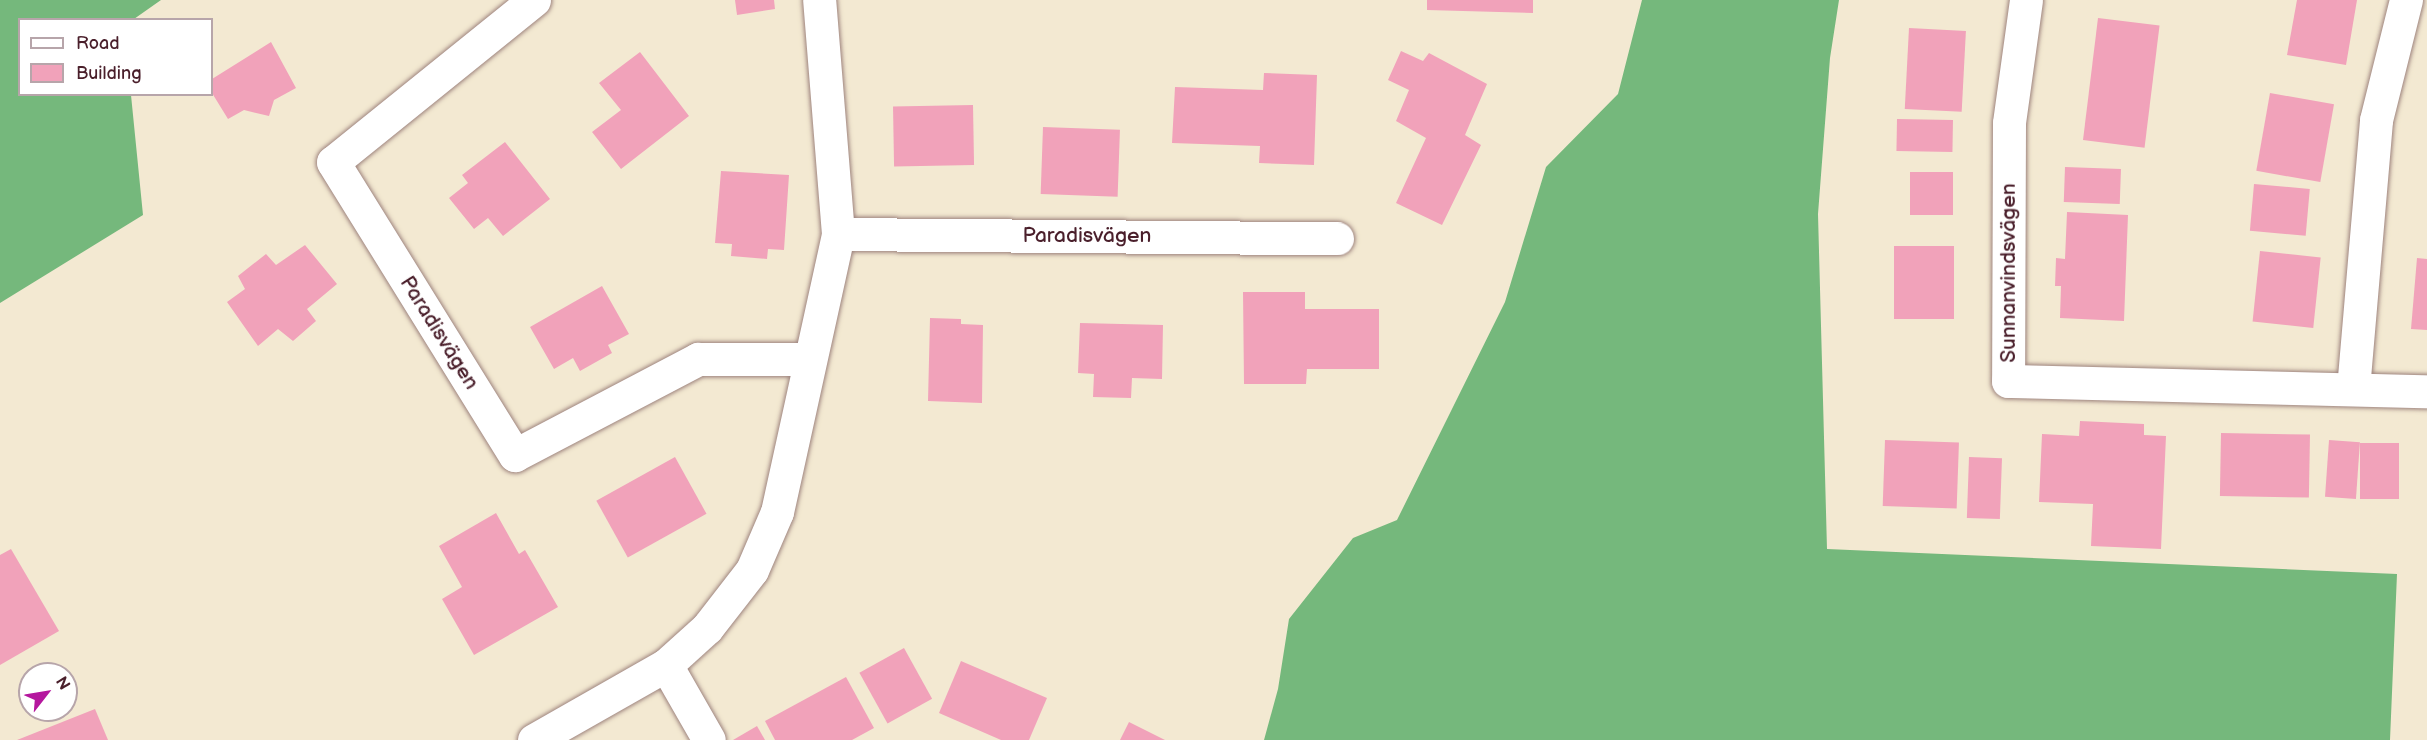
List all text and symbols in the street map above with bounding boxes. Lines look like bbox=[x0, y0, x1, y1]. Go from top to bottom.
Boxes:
legend bbox=[18, 18, 213, 96]
text: Road bbox=[76, 33, 120, 54]
text: Building bbox=[76, 63, 142, 84]
street label: Sunnanvindsvägen bbox=[1996, 183, 2022, 363]
street label: Paradisvägen bbox=[1023, 223, 1151, 249]
street label: Paradisvägen bbox=[394, 272, 484, 394]
north arrow bbox=[18, 662, 78, 722]
text: N bbox=[51, 673, 73, 694]

